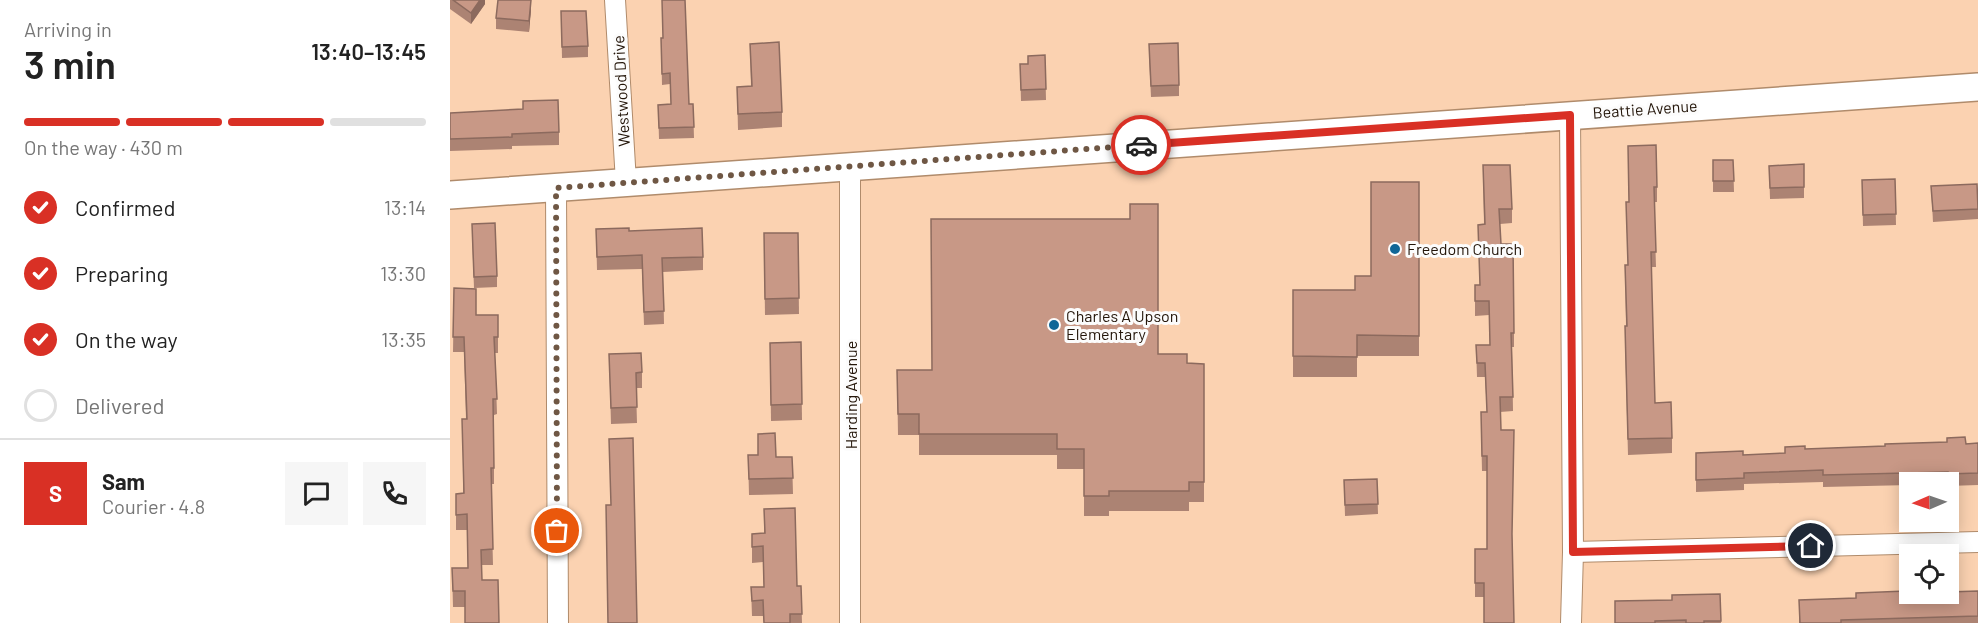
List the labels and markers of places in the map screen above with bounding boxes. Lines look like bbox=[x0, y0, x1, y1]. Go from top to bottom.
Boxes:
place label: Freedom Church bbox=[1407, 239, 1522, 258]
marker: Freedom Church bbox=[1388, 242, 1402, 256]
place label: Charles A Upson Elementary bbox=[1066, 306, 1178, 343]
marker: Charles A Upson Elementary bbox=[1047, 318, 1061, 332]
pin bbox=[531, 505, 582, 556]
pin bbox=[1785, 520, 1836, 571]

